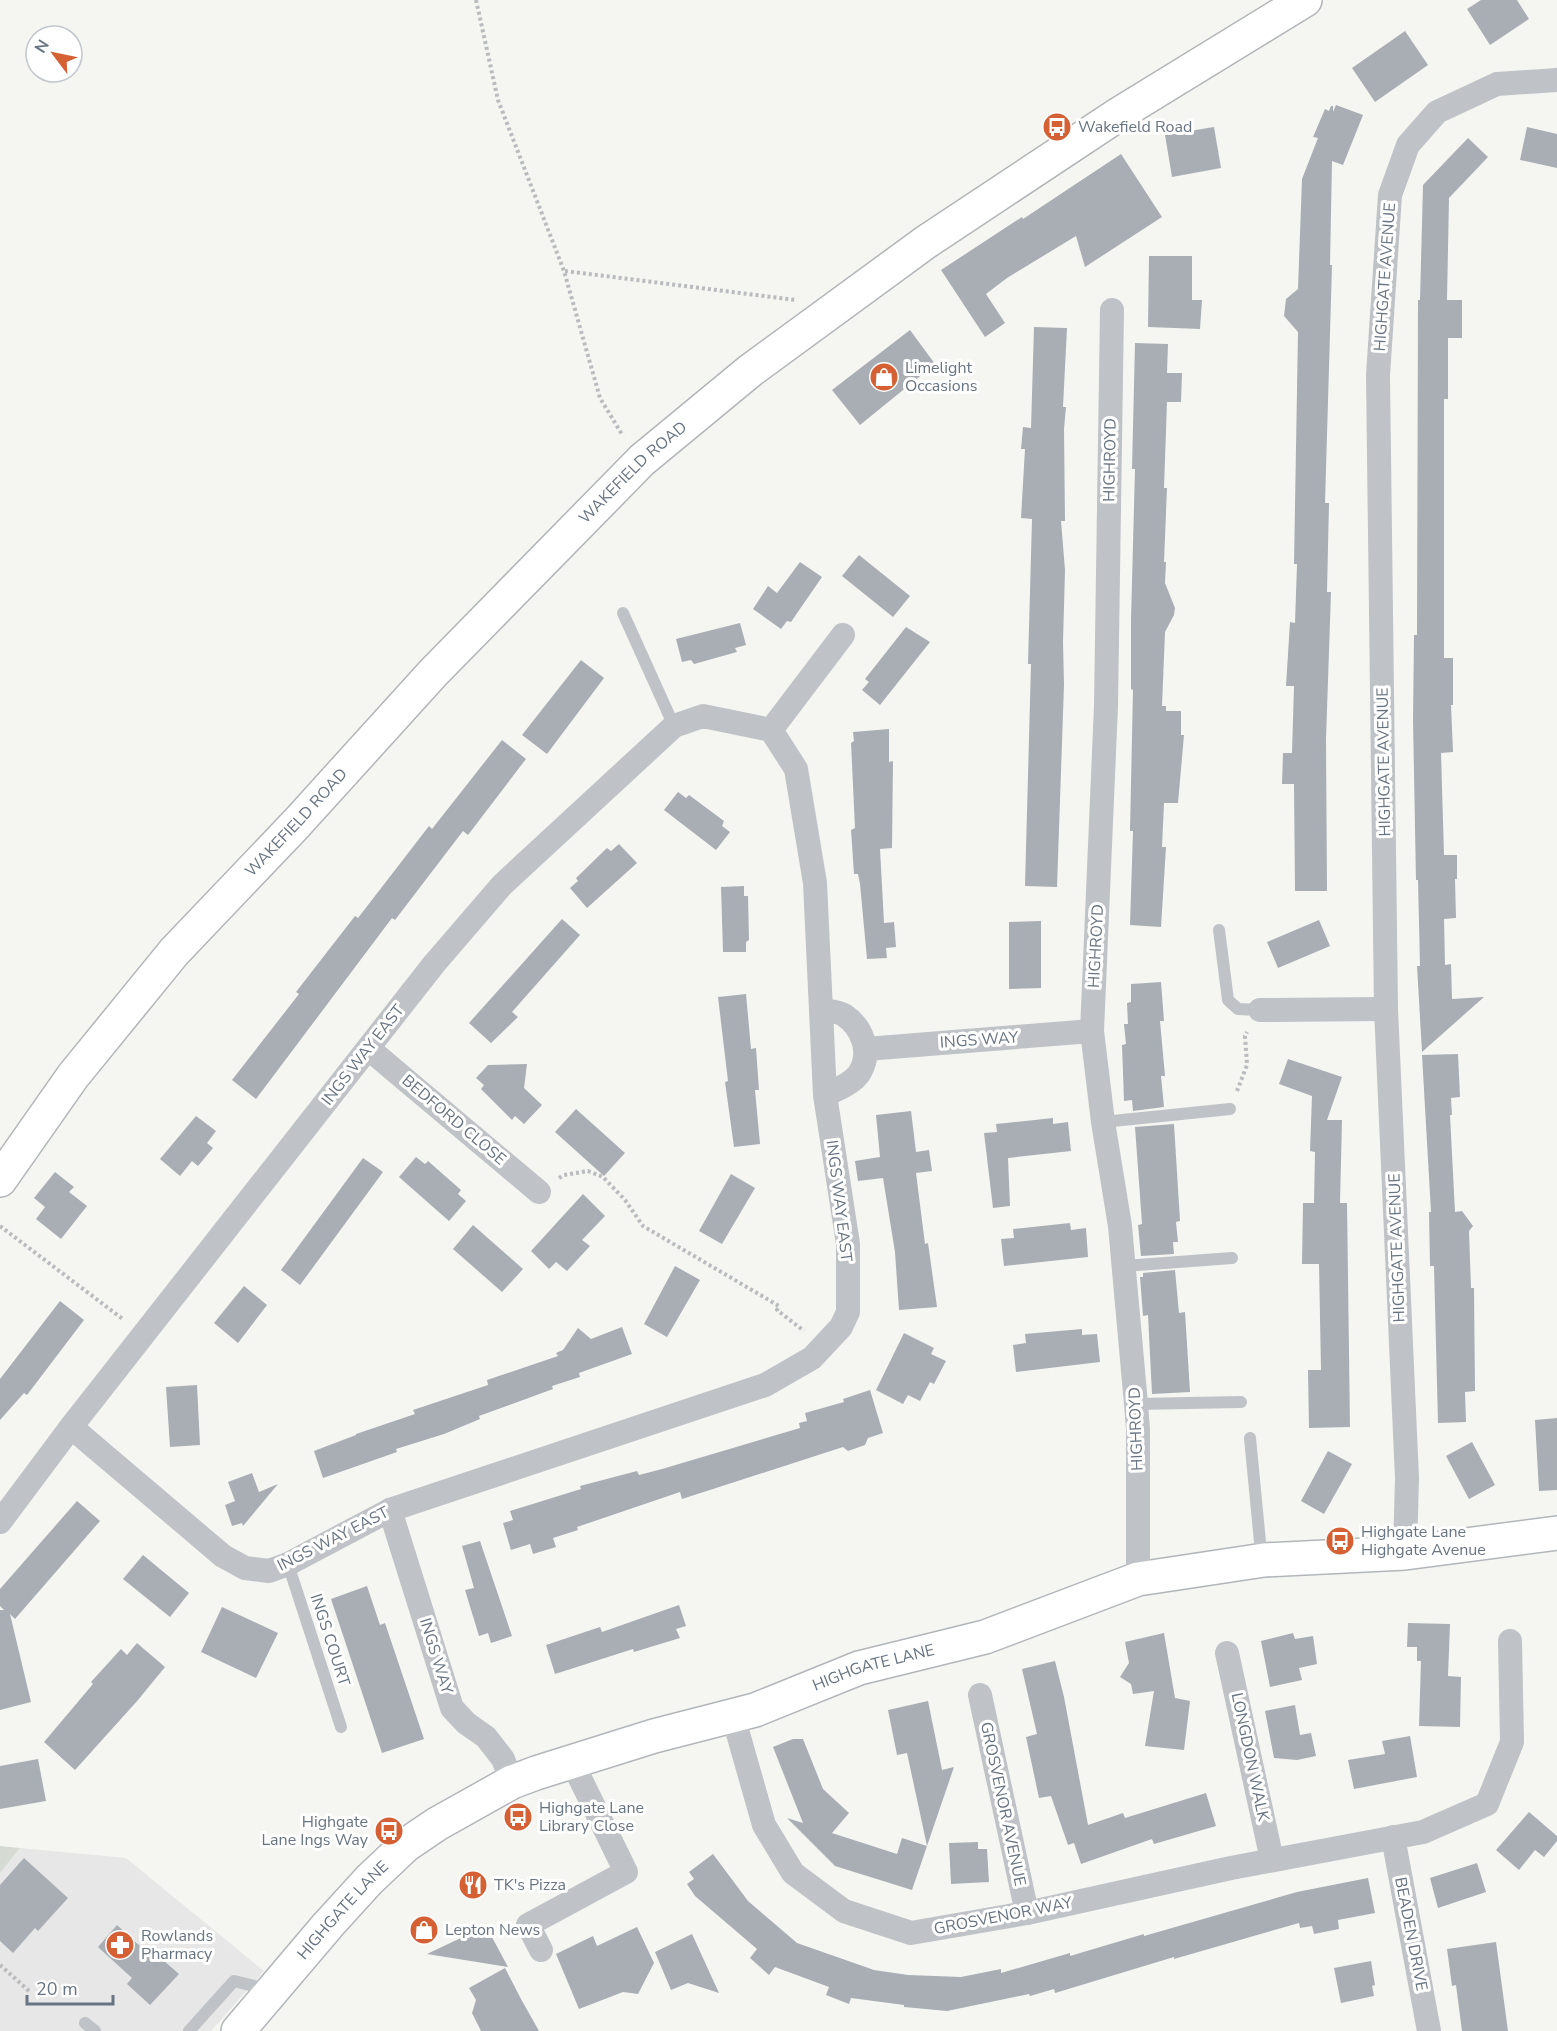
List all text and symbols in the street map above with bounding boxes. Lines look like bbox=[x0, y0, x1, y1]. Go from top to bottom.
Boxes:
north arrow bbox=[24, 24, 84, 84]
text: N bbox=[30, 36, 55, 57]
bus stop icon: Wakefield Road bbox=[1041, 111, 1073, 143]
place label: Wakefield Road bbox=[1078, 116, 1192, 138]
street label: HIGHGATE AVENUE bbox=[1369, 202, 1401, 352]
place label: Limelight Occasions bbox=[905, 357, 977, 397]
shop icon: Limelight Occasions bbox=[868, 361, 900, 393]
street label: WAKEFIELD ROAD bbox=[574, 416, 692, 529]
street label: HIGHROYD bbox=[1098, 418, 1122, 502]
street label: HIGHGATE AVENUE bbox=[1372, 687, 1396, 837]
street label: WAKEFIELD ROAD bbox=[240, 764, 352, 882]
street label: HIGHROYD bbox=[1083, 904, 1109, 988]
street label: INGS WAY EAST bbox=[317, 1000, 410, 1110]
street label: INGS WAY bbox=[939, 1026, 1019, 1054]
street label: BEDFORD CLOSE bbox=[397, 1070, 511, 1170]
street label: INGS WAY EAST bbox=[821, 1139, 857, 1263]
street label: HIGHGATE AVENUE bbox=[1383, 1173, 1411, 1323]
street label: HIGHROYD bbox=[1124, 1387, 1148, 1471]
street label: INGS WAY EAST bbox=[273, 1501, 393, 1577]
place label: Highgate Lane Highgate Avenue bbox=[1361, 1521, 1486, 1561]
bus stop icon: Highgate Lane Highgate Avenue bbox=[1324, 1525, 1356, 1557]
street label: INGS COURT bbox=[305, 1591, 355, 1689]
street label: INGS WAY bbox=[414, 1615, 458, 1697]
street label: HIGHGATE LANE bbox=[809, 1639, 937, 1697]
street label: LONGDON WALK bbox=[1226, 1691, 1275, 1824]
street label: GROSVENOR AVENUE bbox=[975, 1720, 1031, 1888]
place label: Highgate Lane Library Close bbox=[539, 1797, 644, 1837]
bus stop icon: Highgate Lane Library Close bbox=[502, 1801, 534, 1833]
place label: Highgate Lane Ings Way bbox=[261, 1811, 369, 1851]
bus stop icon: Highgate Lane Ings Way bbox=[373, 1815, 405, 1847]
street label: HIGHGATE LANE bbox=[292, 1856, 393, 1964]
restaurant icon: TK's Pizza bbox=[457, 1869, 489, 1901]
place label: TK's Pizza bbox=[494, 1874, 566, 1896]
street label: BEADEN DRIVE bbox=[1389, 1875, 1433, 1993]
street label: GROSVENOR WAY bbox=[932, 1892, 1074, 1940]
shop icon: Lepton News bbox=[408, 1914, 440, 1946]
place label: Lepton News bbox=[445, 1919, 540, 1941]
place label: Rowlands Pharmacy bbox=[141, 1925, 213, 1965]
pharmacy icon: Rowlands Pharmacy bbox=[104, 1929, 136, 1961]
scale bar bbox=[27, 1968, 112, 2006]
text: 20 m bbox=[36, 1977, 78, 2001]

